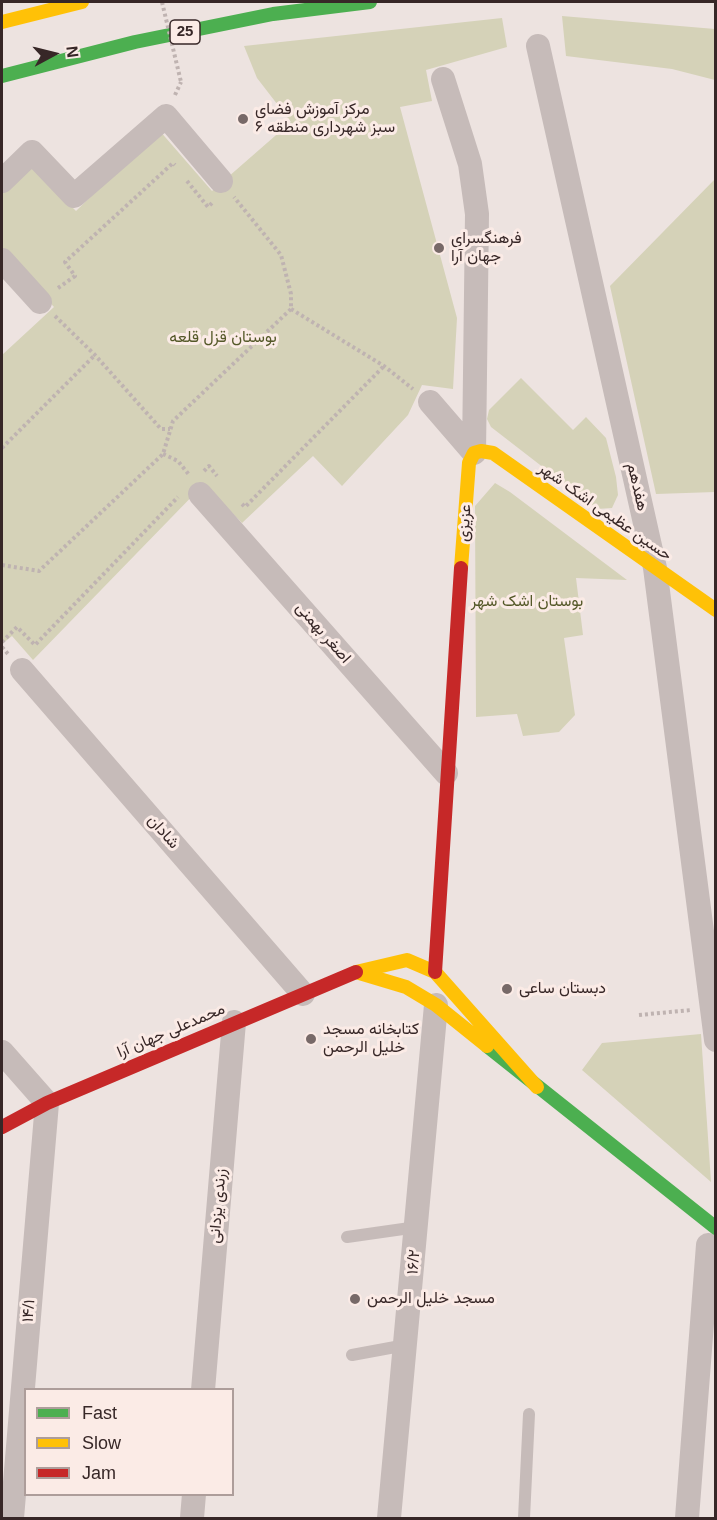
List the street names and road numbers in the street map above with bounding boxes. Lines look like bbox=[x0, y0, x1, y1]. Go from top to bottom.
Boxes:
road number: 25 bbox=[170, 20, 200, 44]
street label: حسین عظیمی اشک شهر bbox=[535, 459, 675, 565]
street label: هفدهم bbox=[622, 461, 652, 513]
street label: عزیزی bbox=[454, 504, 476, 542]
street label: اصغر بهمنی bbox=[291, 599, 355, 667]
street label: شادان bbox=[143, 811, 183, 853]
street label: محمدعلی جهان آرا bbox=[114, 1000, 228, 1062]
street label: زرندی یزدانی bbox=[205, 1168, 231, 1244]
street label: ۱۶/۲ bbox=[403, 1249, 425, 1275]
street label: ۱۴/۱ bbox=[18, 1299, 40, 1323]

